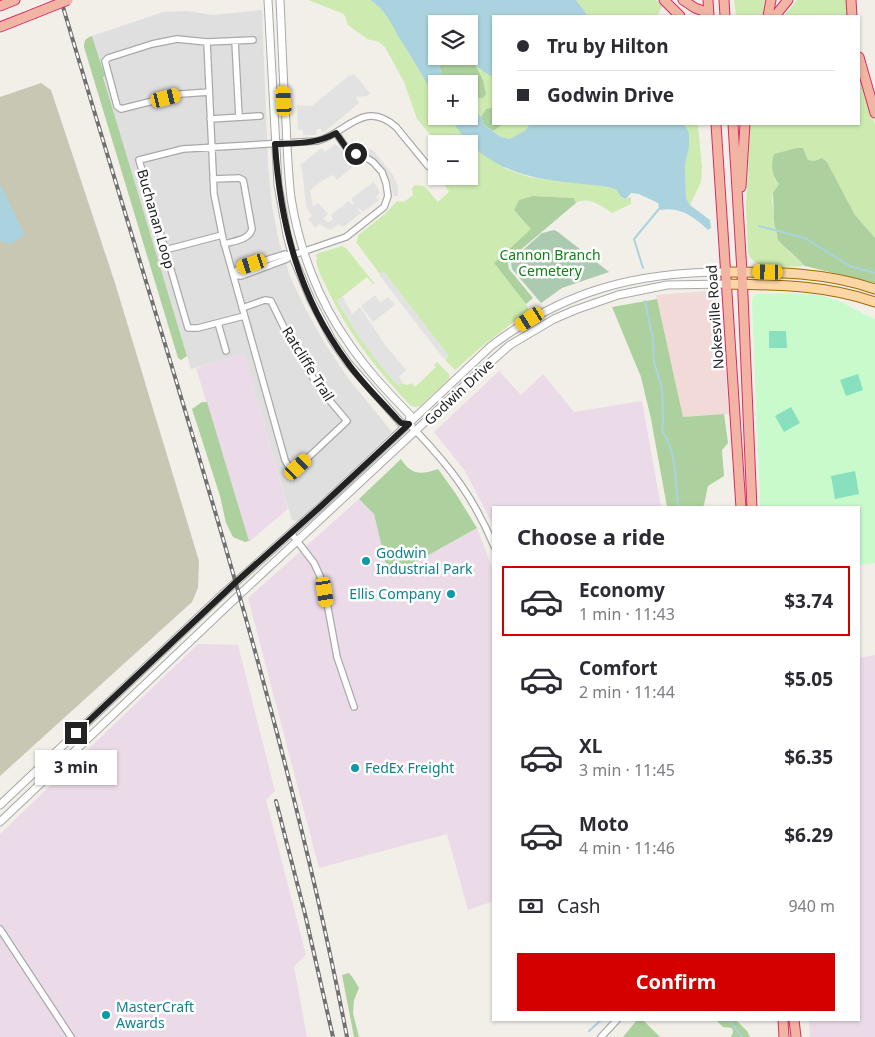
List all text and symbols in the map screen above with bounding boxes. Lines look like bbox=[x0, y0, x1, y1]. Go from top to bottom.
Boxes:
map controls bbox=[428, 15, 478, 185]
button: layers bbox=[428, 15, 478, 65]
text: Tru by Hilton bbox=[547, 33, 669, 59]
button: + bbox=[428, 75, 478, 125]
text: Godwin Drive bbox=[547, 82, 674, 108]
car bbox=[275, 86, 292, 116]
car bbox=[149, 87, 182, 109]
button: − bbox=[428, 135, 478, 185]
route start bbox=[345, 143, 367, 165]
street label: Buchanan Loop bbox=[133, 167, 180, 271]
park label: Cannon Branch Cemetery bbox=[499, 245, 601, 280]
car bbox=[235, 252, 268, 276]
street label: Nokesville Road bbox=[701, 264, 728, 370]
car bbox=[752, 264, 783, 280]
car bbox=[513, 305, 546, 333]
street label: Ratcliffe Trail bbox=[278, 323, 339, 405]
street label: Godwin Drive bbox=[420, 354, 498, 429]
car bbox=[281, 451, 314, 483]
text: Choose a ride bbox=[517, 521, 665, 551]
place label: Godwin Industrial Park bbox=[376, 543, 473, 578]
marker: Godwin Industrial Park bbox=[360, 555, 372, 567]
car bbox=[315, 576, 334, 608]
text: Economy bbox=[579, 577, 665, 603]
icon: car bbox=[519, 579, 564, 624]
place label: Ellis Company bbox=[349, 584, 442, 603]
marker: Ellis Company bbox=[445, 588, 457, 600]
text: $3.74 bbox=[784, 588, 833, 614]
text: 1 min · 11:43 bbox=[579, 603, 675, 625]
text: Comfort bbox=[579, 655, 658, 681]
icon: car bbox=[519, 657, 564, 702]
text: $5.05 bbox=[784, 666, 833, 692]
text: 2 min · 11:44 bbox=[579, 681, 675, 703]
route end bbox=[65, 722, 87, 744]
text: XL bbox=[579, 733, 602, 759]
icon: car bbox=[519, 735, 564, 780]
text: $6.35 bbox=[784, 744, 833, 770]
callout: 3 min bbox=[35, 750, 117, 786]
text: 3 min bbox=[54, 756, 98, 778]
place label: FedEx Freight bbox=[365, 758, 454, 777]
text: 3 min · 11:45 bbox=[579, 759, 675, 781]
marker: FedEx Freight bbox=[349, 762, 361, 774]
text: Moto bbox=[579, 811, 629, 837]
icon: car bbox=[519, 813, 564, 858]
text: $6.29 bbox=[784, 822, 833, 848]
text: 4 min · 11:46 bbox=[579, 837, 675, 859]
icon: cash bbox=[517, 892, 545, 920]
text: Cash bbox=[557, 893, 601, 919]
text: 940 m bbox=[788, 895, 835, 917]
button: Confirm bbox=[517, 953, 835, 1011]
place label: MasterCraft Awards bbox=[116, 997, 194, 1032]
marker: MasterCraft Awards bbox=[100, 1009, 112, 1021]

